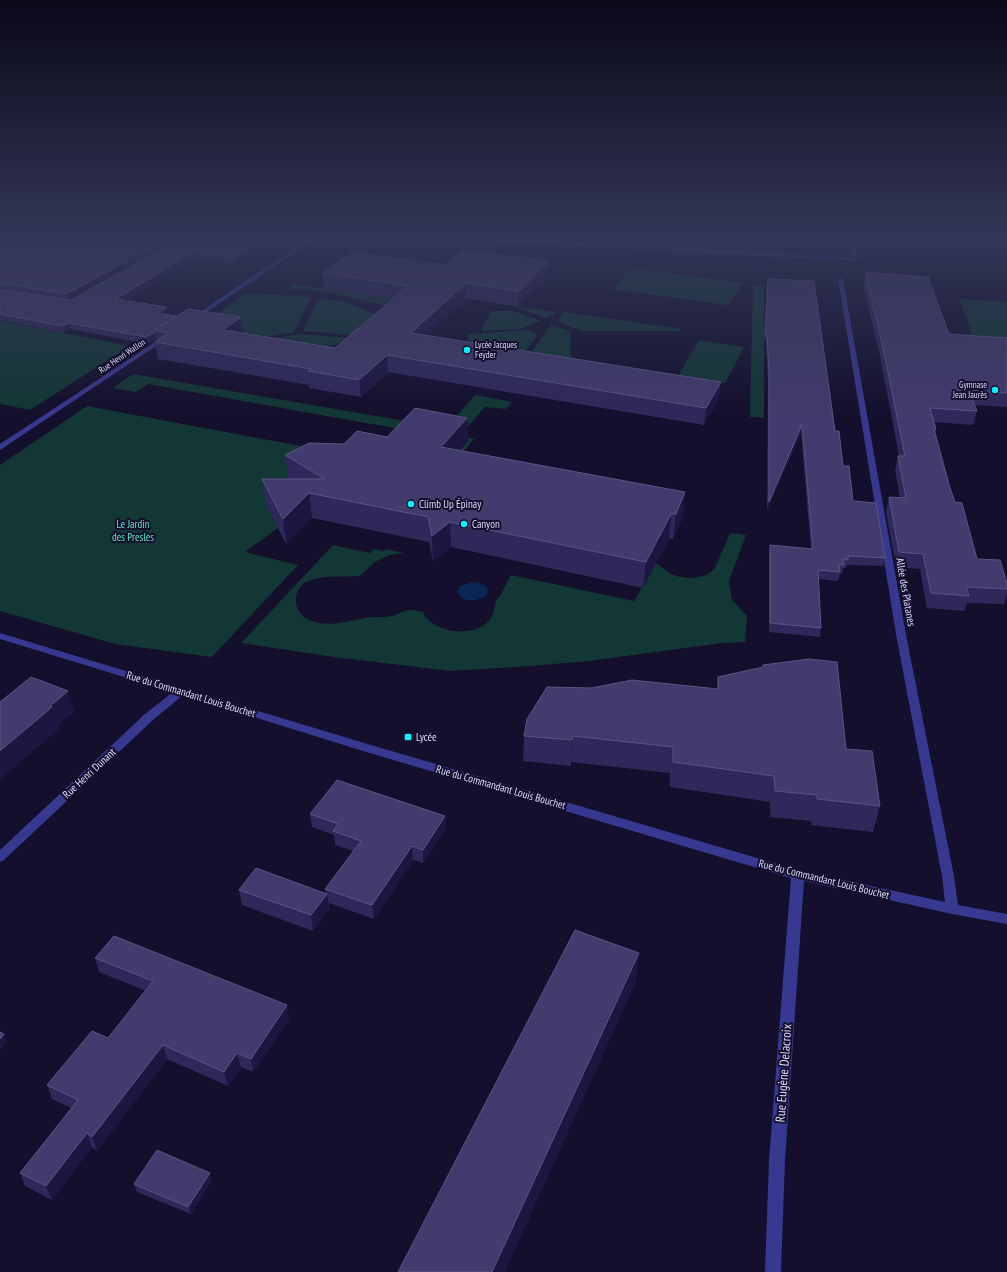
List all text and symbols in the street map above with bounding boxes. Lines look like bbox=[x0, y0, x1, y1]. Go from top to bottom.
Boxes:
street label: Rue Henri Wallon bbox=[96, 336, 147, 375]
place label: Lycée Jacques Feyder bbox=[475, 339, 517, 360]
marker: Lycée Jacques Feyder bbox=[462, 345, 472, 355]
place label: Gymnase Jean Jaurès bbox=[952, 379, 987, 400]
marker: Gymnase Jean Jaurès bbox=[990, 385, 1000, 395]
place label: Climb Up Épinay bbox=[419, 497, 482, 511]
marker: Climb Up Épinay bbox=[406, 499, 416, 509]
park label: Le Jardin des Presles bbox=[112, 517, 154, 544]
place label: Canyon bbox=[472, 517, 500, 531]
marker: Canyon bbox=[459, 519, 469, 529]
street label: Allée des Platanes bbox=[893, 557, 919, 628]
street label: Rue du Commandant Louis Bouchet bbox=[125, 668, 257, 720]
place label: Lycée bbox=[416, 730, 437, 744]
marker: Lycée bbox=[403, 732, 413, 742]
street label: Rue Henri Dunant bbox=[60, 745, 118, 801]
street label: Rue du Commandant Louis Bouchet bbox=[435, 762, 567, 812]
street label: Rue du Commandant Louis Bouchet bbox=[757, 856, 891, 902]
street label: Rue Eugène Delacroix bbox=[772, 1023, 795, 1123]

